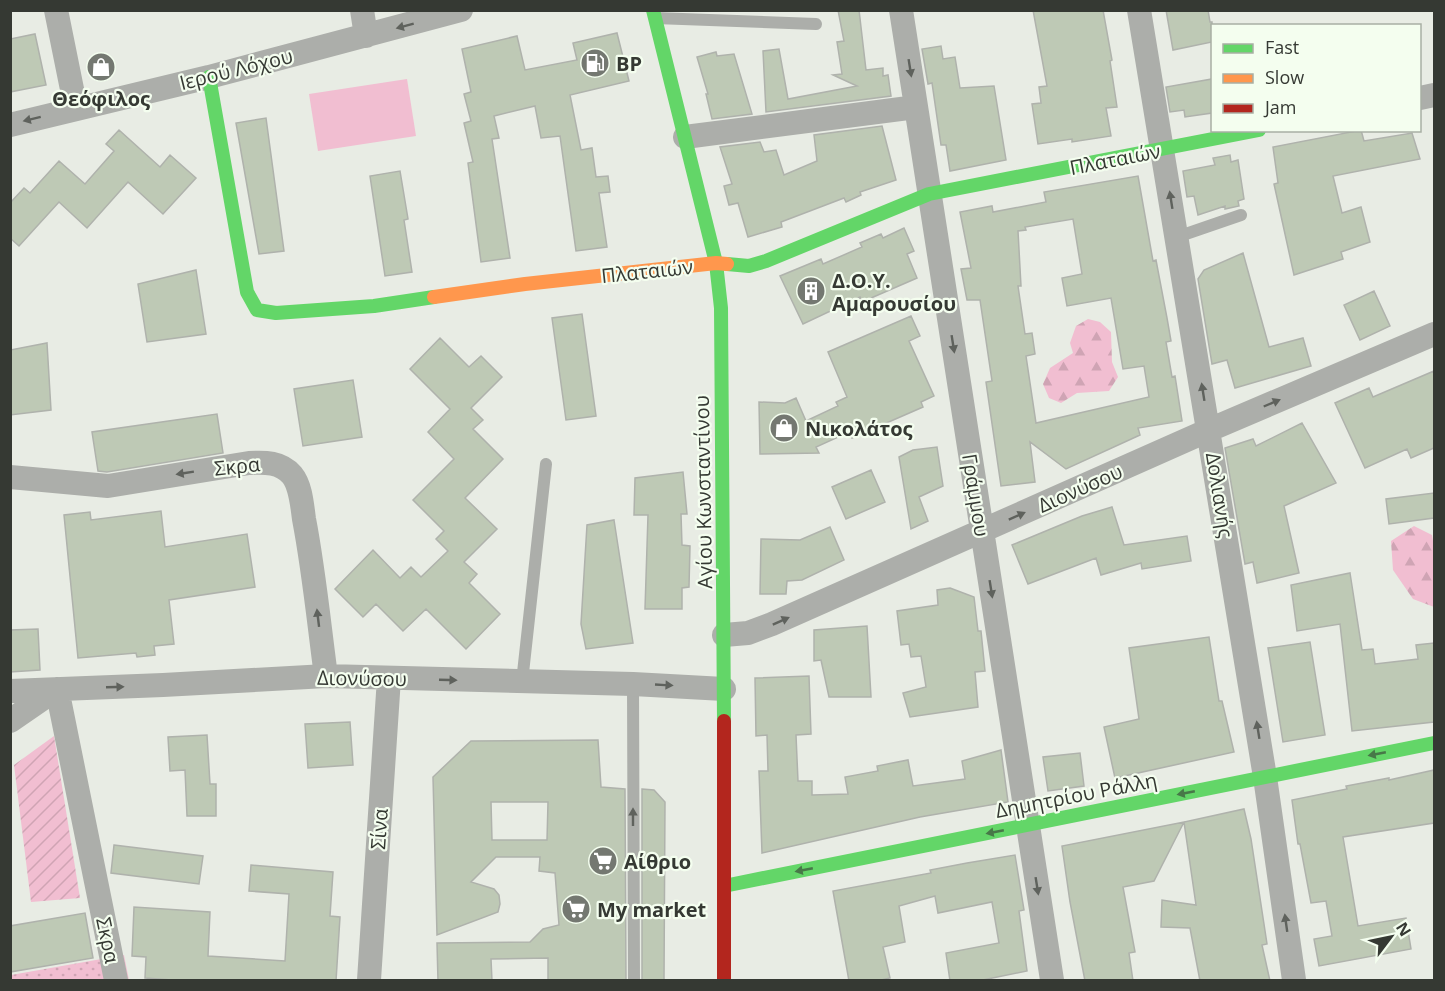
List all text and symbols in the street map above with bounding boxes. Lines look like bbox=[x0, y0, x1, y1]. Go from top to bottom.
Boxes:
one-way arrow bbox=[396, 21, 414, 31]
legend bbox=[1211, 24, 1421, 132]
text: Fast bbox=[1265, 35, 1299, 59]
street label: Ιερού Λόχου bbox=[177, 42, 295, 96]
fuel station icon: BP bbox=[579, 47, 611, 79]
place label: BP bbox=[616, 50, 642, 77]
shop icon: Θεόφιλος bbox=[85, 51, 117, 83]
one-way arrow bbox=[905, 59, 914, 78]
text: Slow bbox=[1265, 65, 1304, 89]
place label: Θεόφιλος bbox=[52, 85, 150, 112]
text: Jam bbox=[1263, 95, 1297, 119]
one-way arrow bbox=[23, 115, 42, 125]
street label: Πλαταιών bbox=[1067, 137, 1163, 181]
one-way arrow bbox=[1166, 190, 1175, 209]
street label: Πλαταιών bbox=[600, 253, 694, 289]
place label: Δ.Ο.Υ. Αμαρουσίου bbox=[832, 267, 956, 317]
building icon: Δ.Ο.Υ. Αμαρουσίου bbox=[795, 275, 827, 307]
one-way arrow bbox=[948, 335, 957, 354]
one-way arrow bbox=[1198, 382, 1207, 401]
street label: Αγίου Κωνσταντίνου bbox=[688, 395, 718, 589]
one-way arrow bbox=[1263, 399, 1280, 408]
shop icon: Νικολάτος bbox=[768, 412, 800, 444]
place label: Νικολάτος bbox=[805, 415, 913, 442]
street label: Σκρα bbox=[213, 450, 261, 482]
street label: Δολιανής bbox=[1200, 450, 1240, 540]
street label: Γράμμου bbox=[956, 452, 996, 538]
street label: Διονύσου bbox=[1033, 457, 1127, 519]
one-way arrow bbox=[175, 469, 194, 478]
one-way arrow bbox=[1008, 511, 1026, 521]
one-way arrow bbox=[987, 580, 996, 599]
one-way arrow bbox=[314, 608, 323, 627]
one-way arrow bbox=[772, 616, 789, 625]
street label: Διονύσου bbox=[317, 664, 407, 692]
one-way arrow bbox=[438, 675, 457, 685]
one-way arrow bbox=[654, 681, 673, 690]
one-way arrow bbox=[106, 682, 125, 691]
one-way arrow bbox=[1253, 720, 1262, 739]
one-way arrow bbox=[1368, 750, 1386, 760]
street label: Δημητρίου Ράλλη bbox=[993, 766, 1159, 824]
one-way arrow bbox=[1176, 789, 1195, 798]
street label: Σίνα bbox=[364, 808, 394, 850]
one-way arrow bbox=[628, 808, 638, 827]
one-way arrow bbox=[985, 828, 1004, 837]
supermarket icon: Αίθριο bbox=[587, 845, 619, 877]
place label: Αίθριο bbox=[624, 848, 691, 875]
one-way arrow bbox=[794, 866, 813, 875]
one-way arrow bbox=[1033, 876, 1042, 895]
supermarket icon: My market bbox=[560, 893, 592, 925]
place label: My market bbox=[597, 896, 706, 923]
north arrow bbox=[1361, 907, 1421, 967]
one-way arrow bbox=[1281, 913, 1291, 932]
street label: Σκρα bbox=[90, 915, 126, 965]
text: N bbox=[1391, 918, 1416, 940]

